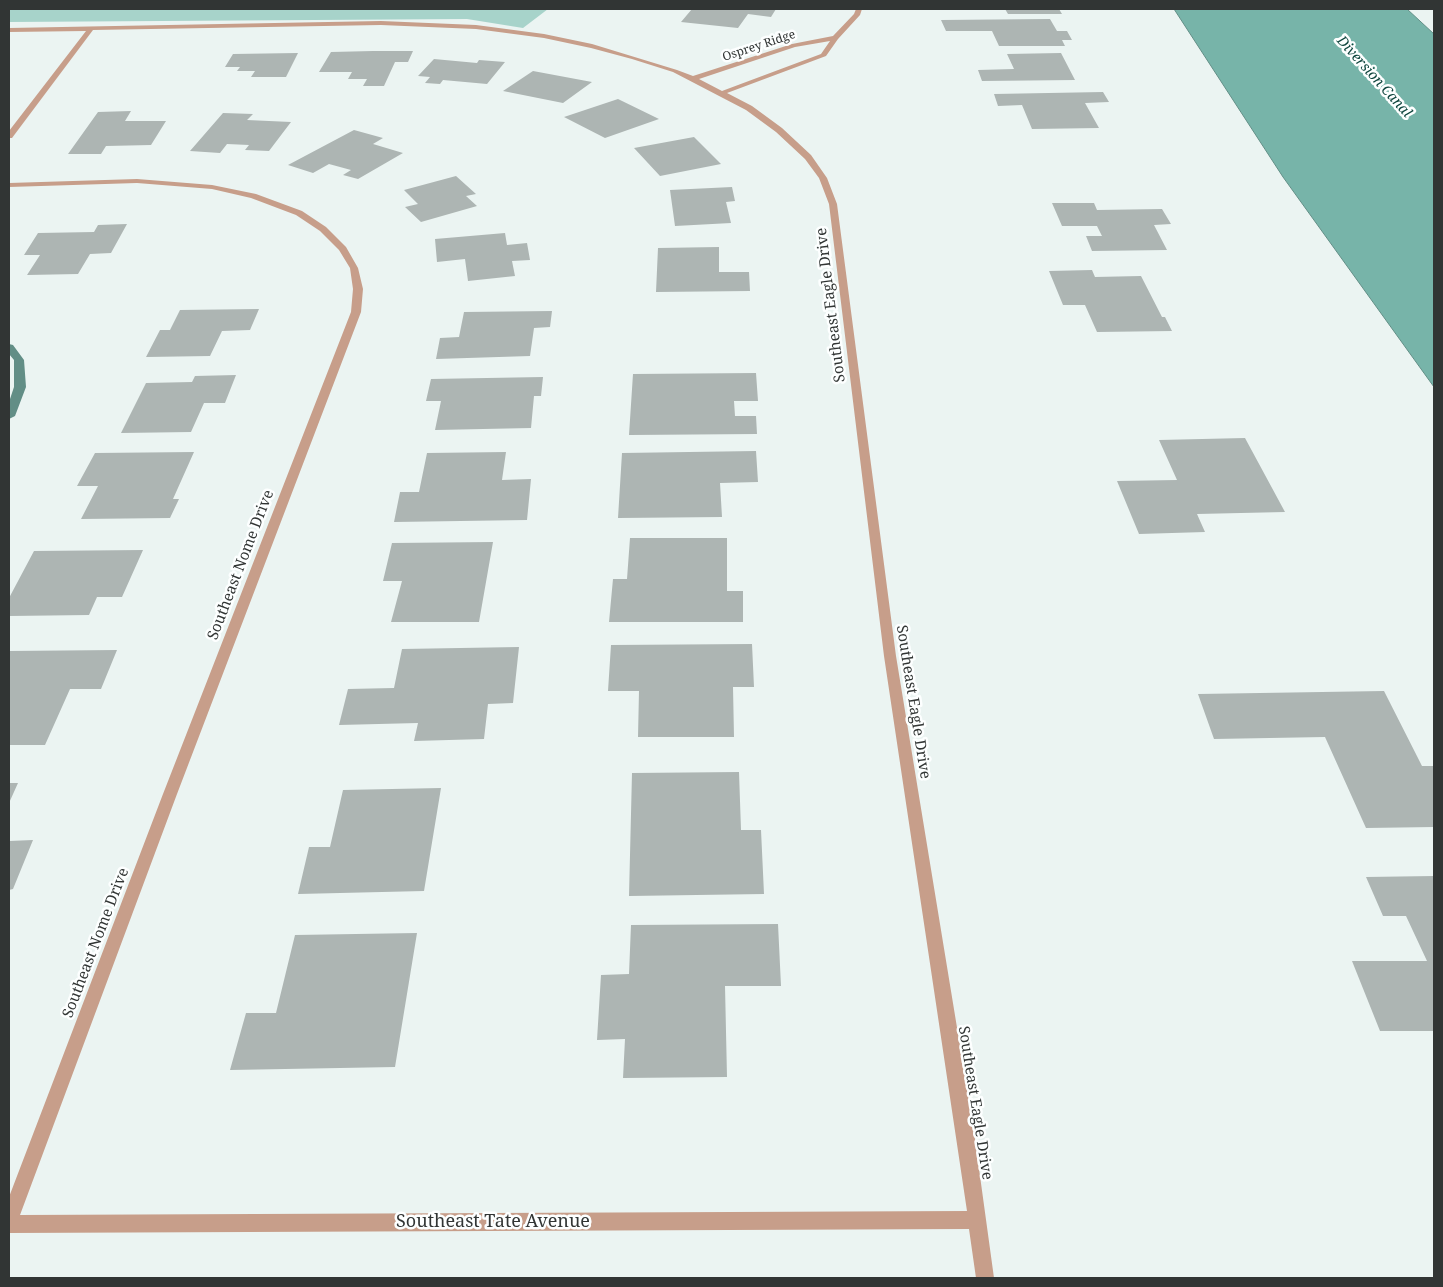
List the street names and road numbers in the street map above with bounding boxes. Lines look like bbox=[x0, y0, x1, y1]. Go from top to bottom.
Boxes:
street label: Osprey Ridge bbox=[721, 27, 797, 65]
street label: Southeast Eagle Drive bbox=[813, 227, 849, 383]
street label: Southeast Nome Drive bbox=[204, 487, 278, 643]
street label: Southeast Eagle Drive bbox=[892, 624, 934, 780]
street label: Southeast Nome Drive bbox=[59, 865, 133, 1021]
street label: Southeast Eagle Drive bbox=[954, 1025, 996, 1181]
street label: Southeast Tate Avenue bbox=[396, 1211, 590, 1233]

